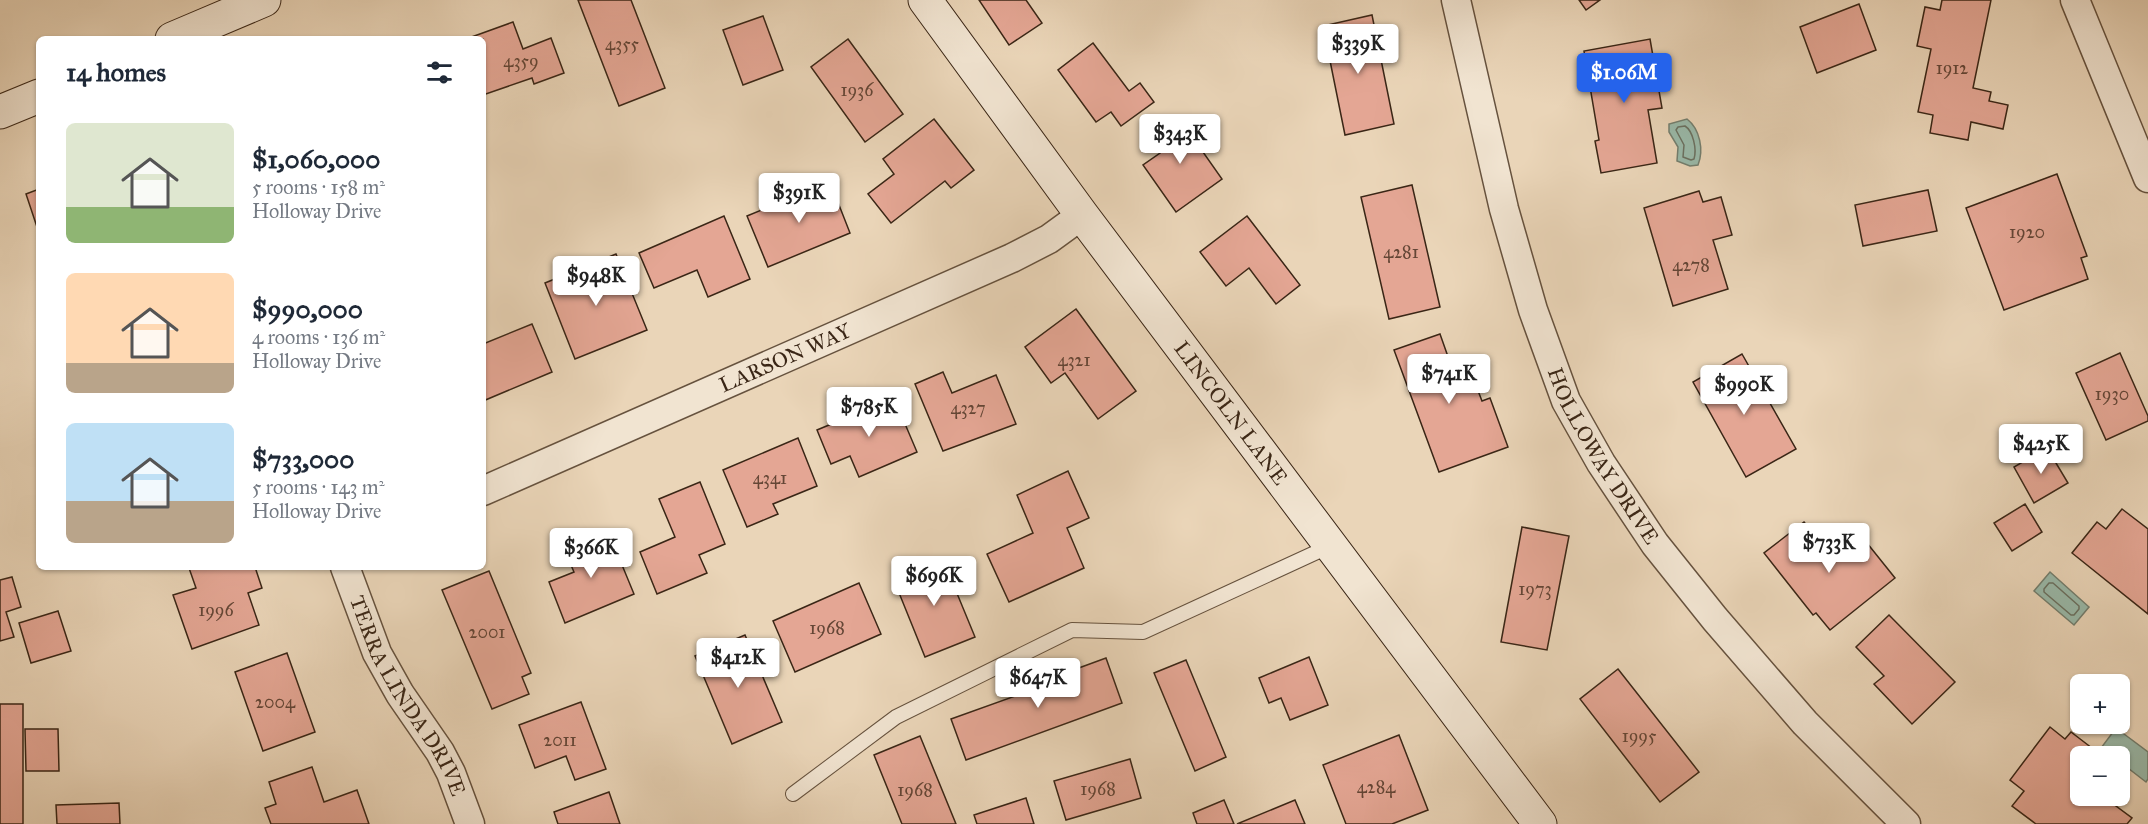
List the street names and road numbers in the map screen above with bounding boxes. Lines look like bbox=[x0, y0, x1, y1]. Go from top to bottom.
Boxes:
street label: LARSON WAY bbox=[715, 317, 855, 398]
street label: LINCOLN LANE bbox=[1168, 336, 1293, 490]
street label: HOLLOWAY DRIVE bbox=[1542, 364, 1664, 549]
street label: TERRA LINDA DRIVE bbox=[344, 592, 471, 799]

